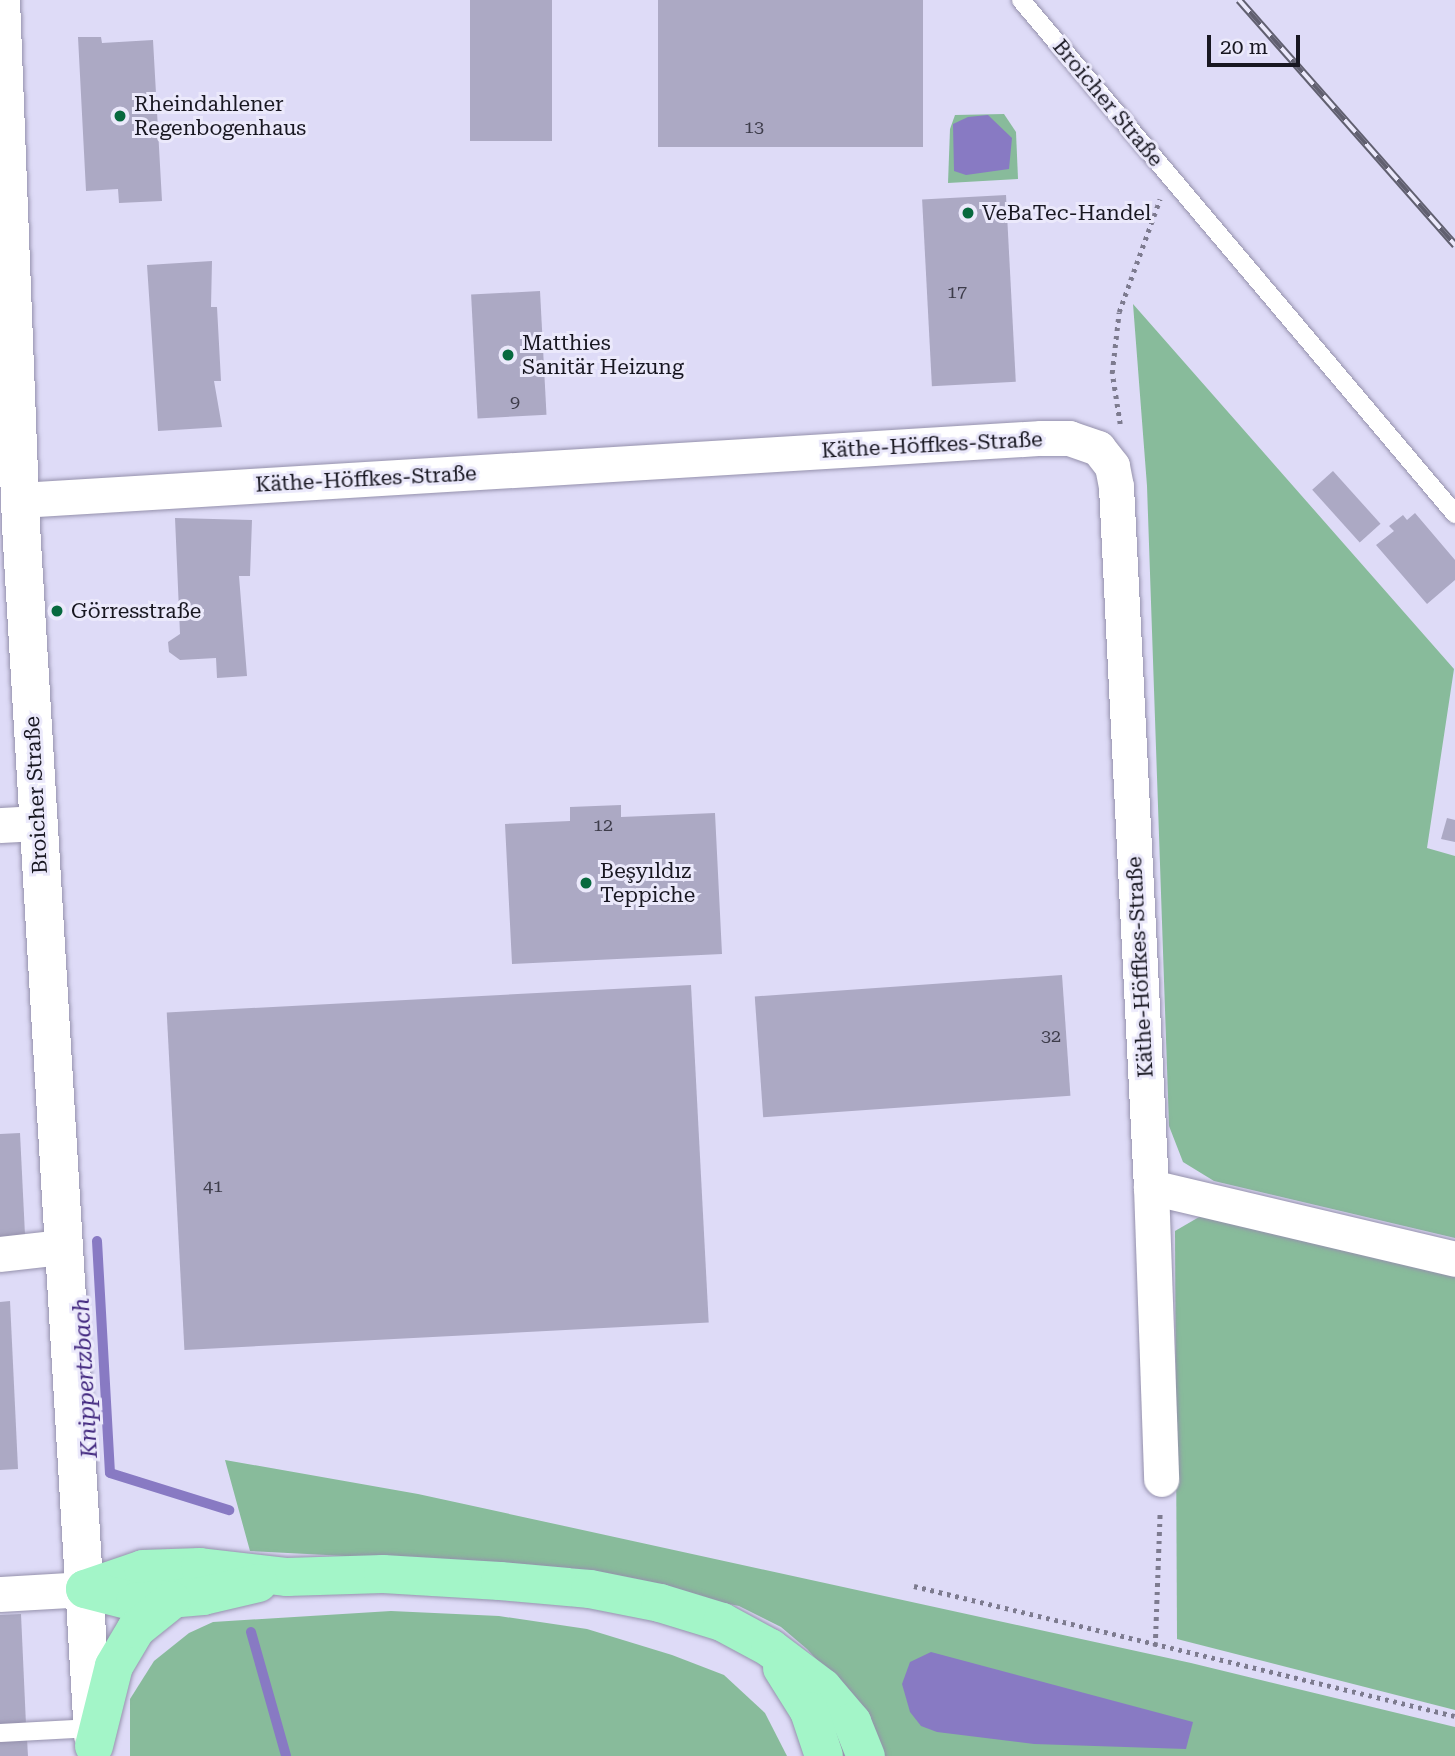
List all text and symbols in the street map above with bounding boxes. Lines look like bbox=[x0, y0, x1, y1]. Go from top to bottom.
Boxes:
scale bar bbox=[1210, 21, 1303, 65]
street label: Broicher Straße bbox=[1048, 34, 1168, 172]
text: 20 m bbox=[1220, 35, 1268, 59]
place label: Rheindahlener Regenbogenhaus bbox=[134, 91, 306, 141]
marker: Rheindahlener Regenbogenhaus bbox=[112, 108, 128, 124]
house number: 13 bbox=[744, 116, 764, 138]
place label: VeBaTec-Handel bbox=[982, 200, 1151, 226]
marker: VeBaTec-Handel bbox=[960, 205, 976, 221]
house number: 17 bbox=[947, 281, 967, 303]
place label: Matthies Sanitär Heizung bbox=[522, 330, 684, 380]
marker: Matthies Sanitär Heizung bbox=[500, 347, 516, 363]
house number: 9 bbox=[510, 391, 520, 413]
street label: Käthe-Höffkes-Straße bbox=[821, 427, 1043, 463]
street label: Käthe-Höffkes-Straße bbox=[255, 461, 477, 497]
place label: Görresstraße bbox=[71, 598, 201, 624]
marker: Görresstraße bbox=[49, 603, 65, 619]
street label: Broicher Straße bbox=[19, 715, 53, 875]
house number: 12 bbox=[593, 814, 613, 836]
street label: Käthe-Höffkes-Straße bbox=[1122, 856, 1158, 1078]
place label: Beşyıldız Teppiche bbox=[600, 858, 695, 908]
marker: Beşyıldız Teppiche bbox=[578, 875, 594, 891]
house number: 32 bbox=[1041, 1025, 1061, 1047]
house number: 41 bbox=[203, 1175, 223, 1197]
water label: Knippertzbach bbox=[68, 1297, 104, 1459]

